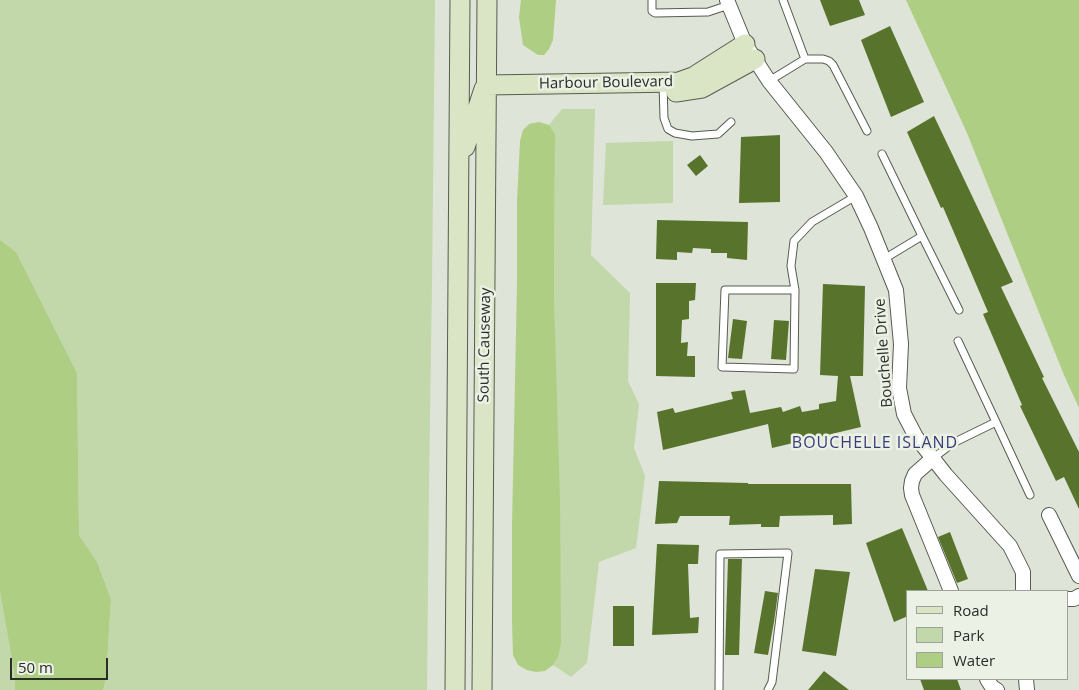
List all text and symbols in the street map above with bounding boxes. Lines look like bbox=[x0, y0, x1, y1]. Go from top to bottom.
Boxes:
street label: Harbour Boulevard bbox=[539, 73, 673, 93]
street label: South Causeway bbox=[475, 287, 495, 403]
street label: Bouchelle Drive bbox=[871, 298, 897, 408]
district label: BOUCHELLE ISLAND bbox=[790, 433, 960, 453]
legend bbox=[906, 590, 1069, 680]
text: Road bbox=[953, 600, 989, 620]
text: Park bbox=[953, 625, 984, 645]
scale bar bbox=[12, 648, 110, 680]
text: Water bbox=[953, 650, 995, 670]
text: 50 m bbox=[18, 657, 53, 677]

